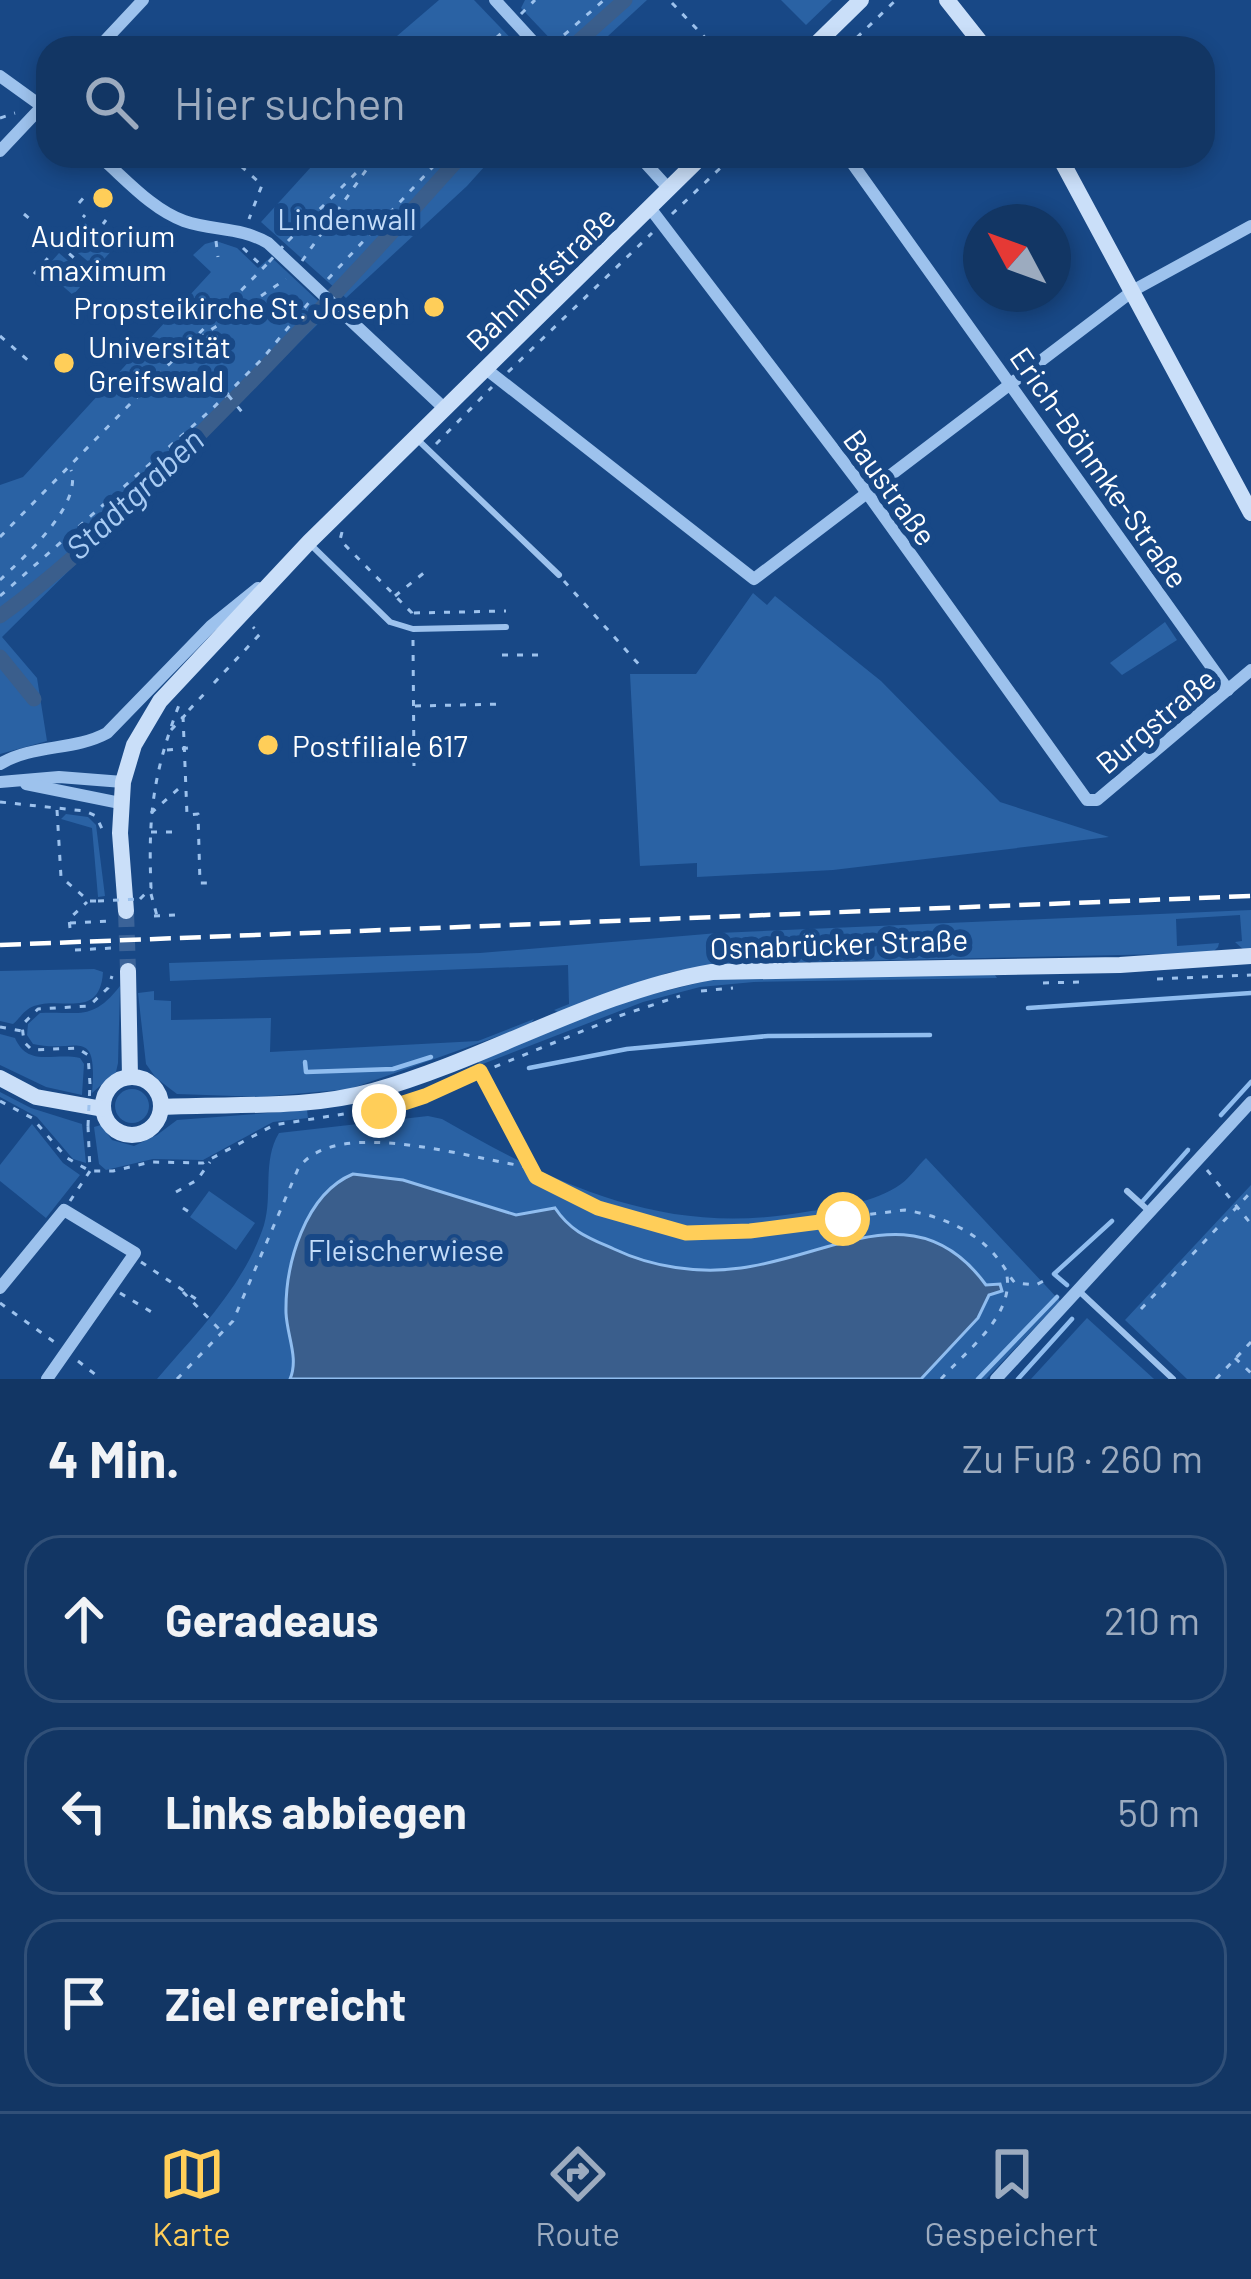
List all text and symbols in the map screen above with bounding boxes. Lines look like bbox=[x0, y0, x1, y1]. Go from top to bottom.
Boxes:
search box bbox=[36, 36, 1215, 168]
icon: search bbox=[78, 69, 144, 135]
text: Hier suchen bbox=[174, 75, 406, 129]
marker: Auditorium maximum bbox=[90, 185, 116, 211]
street label: Bahnhofstraße bbox=[458, 198, 622, 358]
park label: Lindenwall bbox=[277, 200, 417, 236]
north arrow bbox=[963, 204, 1071, 312]
place label: Auditorium maximum bbox=[31, 217, 175, 287]
place label: Propsteikirche St. Joseph bbox=[73, 289, 410, 325]
marker: Propsteikirche St. Joseph bbox=[421, 294, 447, 320]
place label: Universität Greifswald bbox=[88, 328, 231, 398]
street label: Erich-Böhmke-Straße bbox=[1003, 340, 1197, 594]
marker: Universität Greifswald bbox=[51, 350, 77, 376]
water label: Stadtgraben bbox=[57, 419, 211, 567]
street label: Baustraße bbox=[837, 422, 945, 552]
street label: Burgstraße bbox=[1088, 660, 1222, 780]
place label: Postfiliale 617 bbox=[292, 727, 468, 763]
marker: Postfiliale 617 bbox=[255, 732, 281, 758]
street label: Osnabrücker Straße bbox=[709, 921, 969, 965]
route end bbox=[352, 1084, 406, 1138]
route start bbox=[816, 1192, 870, 1246]
park label: Fleischerwiese bbox=[308, 1231, 504, 1267]
text: 4 Min. bbox=[48, 1427, 180, 1488]
text: Zu Fuß · 260 m bbox=[962, 1434, 1203, 1481]
icon: ahead bbox=[51, 1586, 117, 1652]
text: Geradeaus bbox=[165, 1592, 378, 1646]
text: 210 m bbox=[1104, 1596, 1200, 1643]
icon: left bbox=[51, 1778, 117, 1844]
text: Links abbiegen bbox=[165, 1784, 467, 1838]
text: 50 m bbox=[1118, 1788, 1200, 1835]
icon: arrive bbox=[51, 1970, 117, 2036]
text: Ziel erreicht bbox=[165, 1976, 406, 2030]
tab: Karte bbox=[152, 2141, 231, 2253]
tab: Route bbox=[535, 2141, 620, 2253]
tab: Gespeichert bbox=[925, 2141, 1099, 2253]

